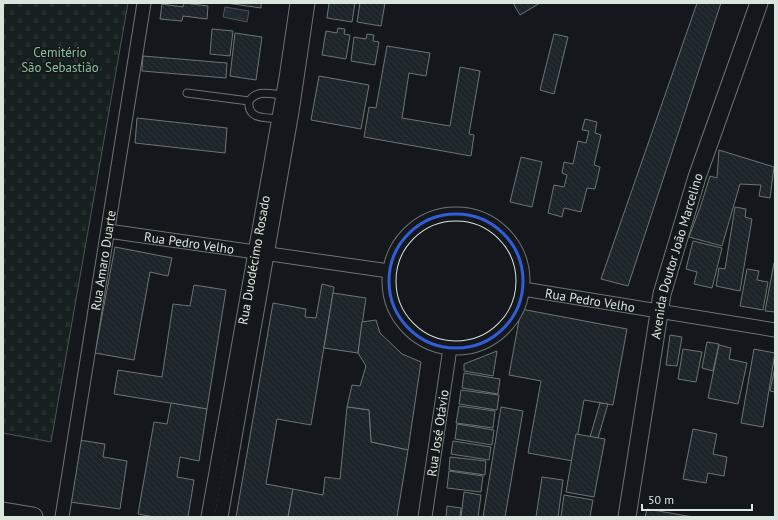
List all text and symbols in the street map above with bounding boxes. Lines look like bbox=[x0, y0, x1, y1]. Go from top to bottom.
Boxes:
park label: Cemitério São Sebastião bbox=[21, 44, 99, 76]
street label: Avenida Doutor João Marcelino bbox=[647, 171, 707, 340]
street label: Rua Duodécimo Rosado bbox=[234, 194, 274, 326]
street label: Rua Amaro Duarte bbox=[87, 209, 120, 312]
street label: Rua Pedro Velho bbox=[143, 228, 235, 258]
street label: Rua Pedro Velho bbox=[544, 285, 636, 316]
street label: Rua José Otávio bbox=[423, 388, 453, 477]
scale bar bbox=[642, 486, 752, 512]
text: 50 m bbox=[648, 492, 674, 507]

